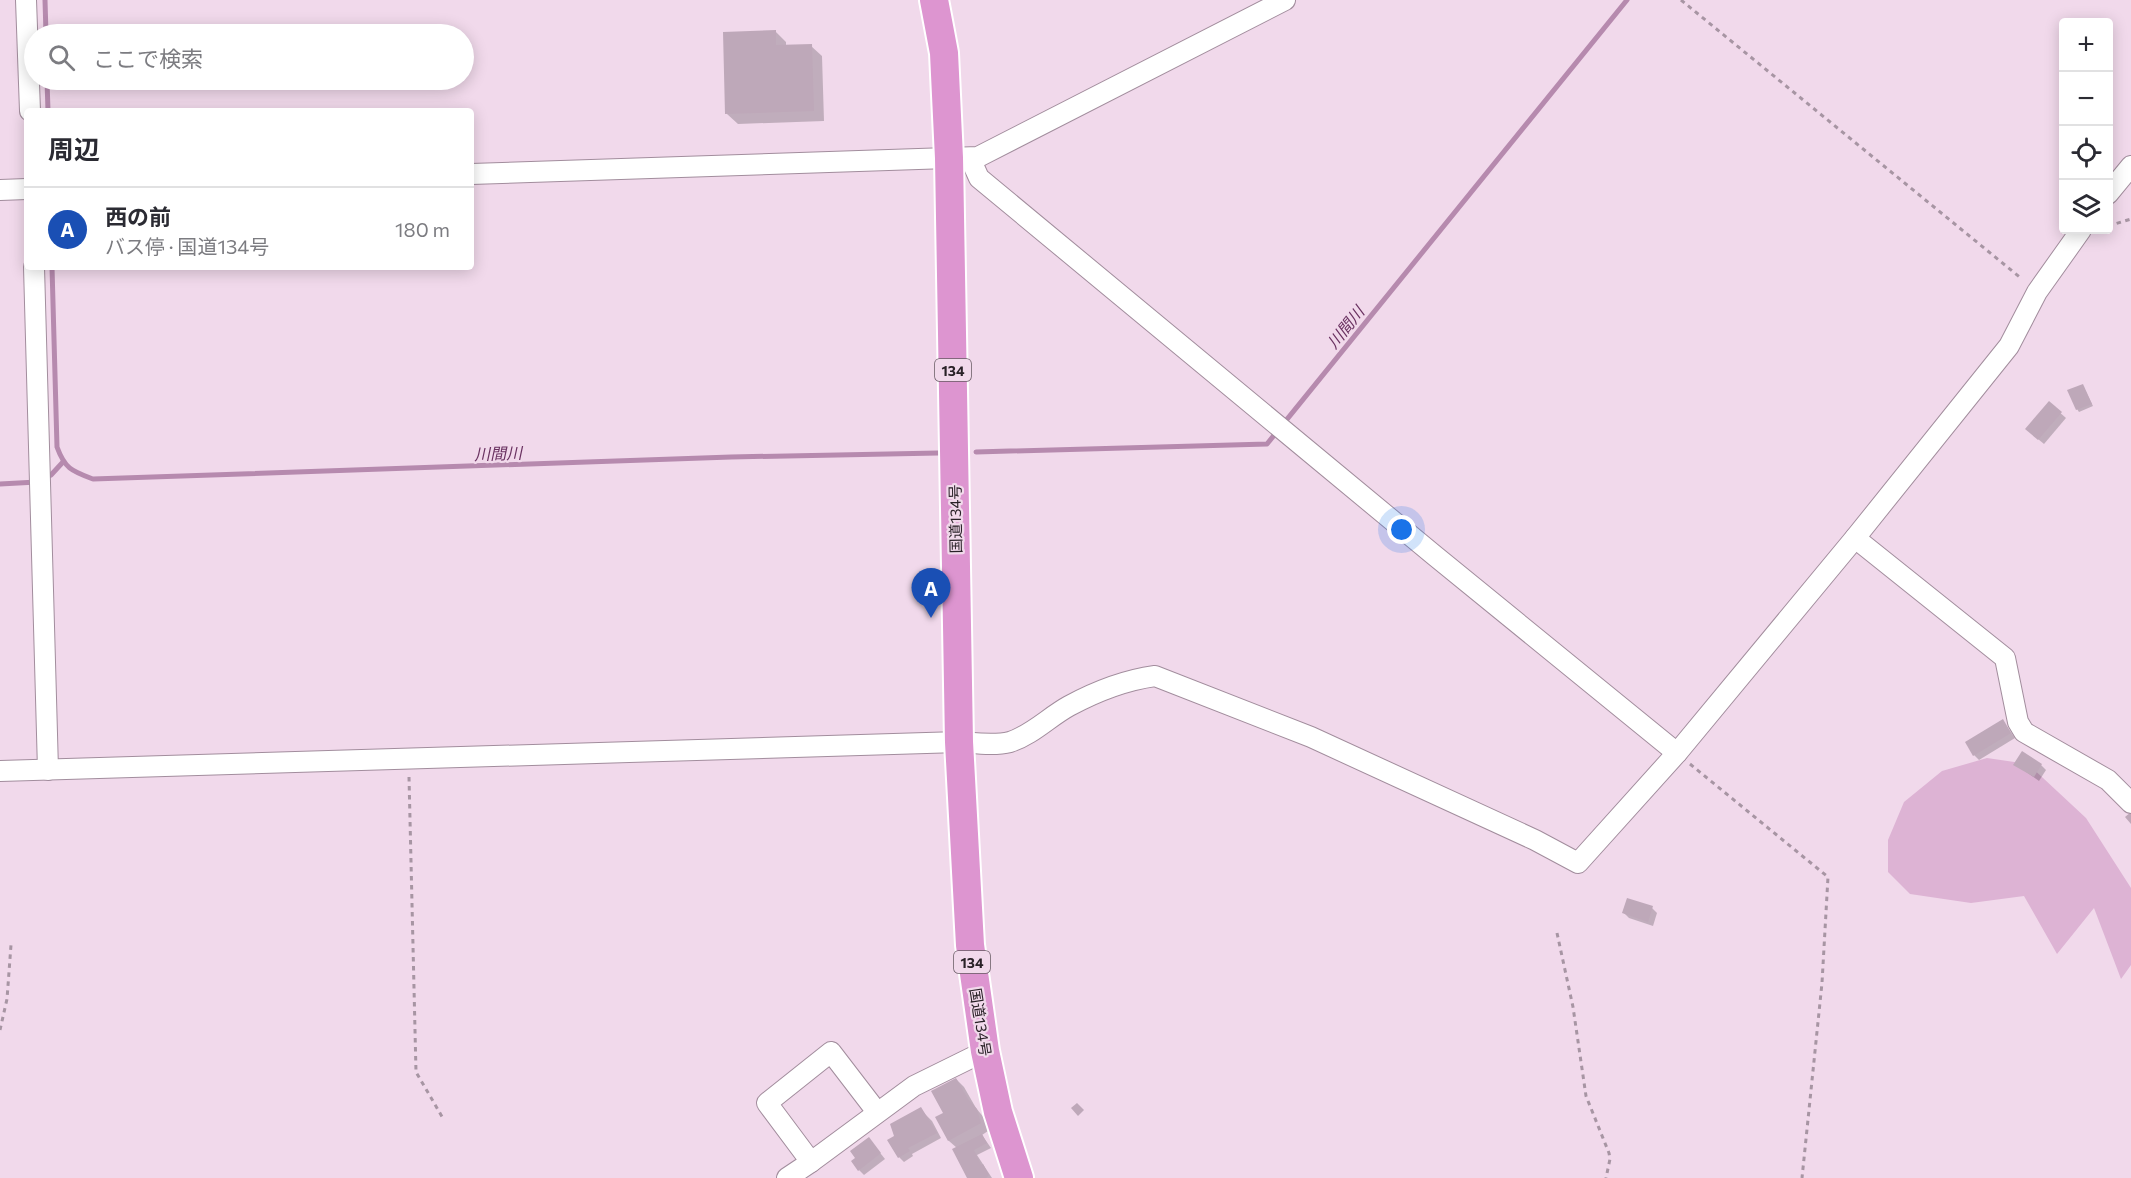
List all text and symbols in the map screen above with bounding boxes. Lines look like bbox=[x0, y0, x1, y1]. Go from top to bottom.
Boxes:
map controls bbox=[2059, 18, 2113, 234]
button: + bbox=[2059, 18, 2113, 72]
search box bbox=[24, 24, 474, 90]
icon: search bbox=[45, 41, 78, 74]
text: ここで検索 bbox=[93, 45, 203, 72]
button: − bbox=[2059, 72, 2113, 126]
button: locate bbox=[2059, 126, 2113, 180]
text: 周辺 bbox=[48, 133, 100, 164]
button: layers bbox=[2059, 180, 2113, 234]
text: 西の前 bbox=[105, 203, 171, 230]
text: A bbox=[60, 217, 75, 241]
text: 180 m bbox=[395, 217, 450, 241]
text: バス停 · 国道134号 bbox=[105, 234, 269, 258]
water label: 川間川 bbox=[1323, 301, 1369, 352]
road number: 134 bbox=[935, 359, 971, 381]
water label: 川間川 bbox=[474, 443, 524, 463]
street label: 国道134号 bbox=[945, 484, 965, 554]
your location bbox=[1387, 515, 1416, 544]
pin: A bbox=[912, 568, 950, 618]
road number: 134 bbox=[954, 951, 990, 973]
street label: 国道134号 bbox=[967, 987, 995, 1057]

